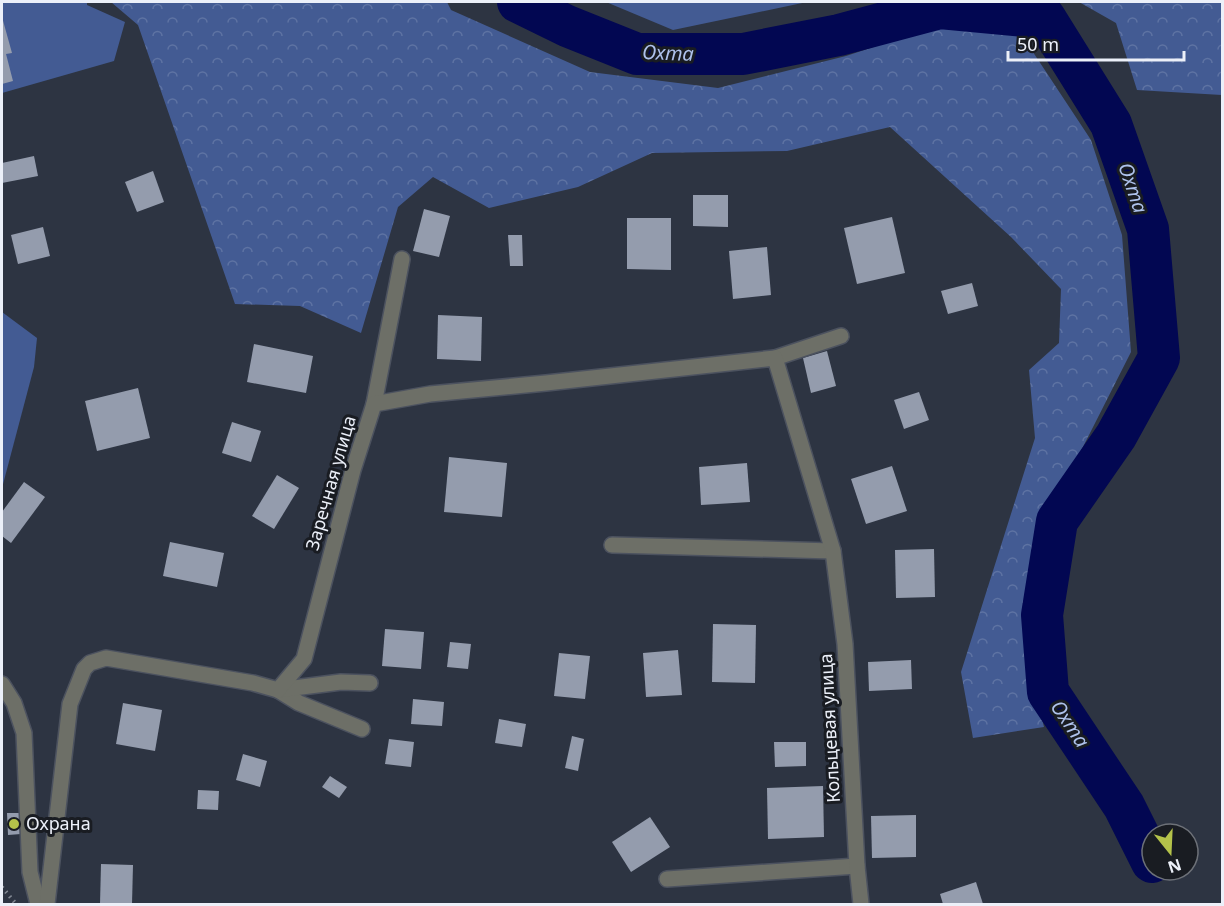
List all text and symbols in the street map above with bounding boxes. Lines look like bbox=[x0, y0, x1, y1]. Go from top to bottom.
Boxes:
scale bar bbox=[1008, 24, 1184, 62]
text: 50 m bbox=[1017, 32, 1059, 56]
water label: Охта bbox=[642, 38, 694, 67]
water label: Охта bbox=[1112, 159, 1155, 217]
street label: Заречная улица bbox=[299, 413, 361, 553]
street label: Кольцевая улица bbox=[813, 653, 845, 803]
water label: Охта bbox=[1045, 695, 1096, 753]
place label: Охрана bbox=[26, 811, 91, 835]
marker: Охрана bbox=[7, 817, 21, 831]
north arrow bbox=[1140, 822, 1200, 882]
text: N bbox=[1165, 854, 1184, 879]

